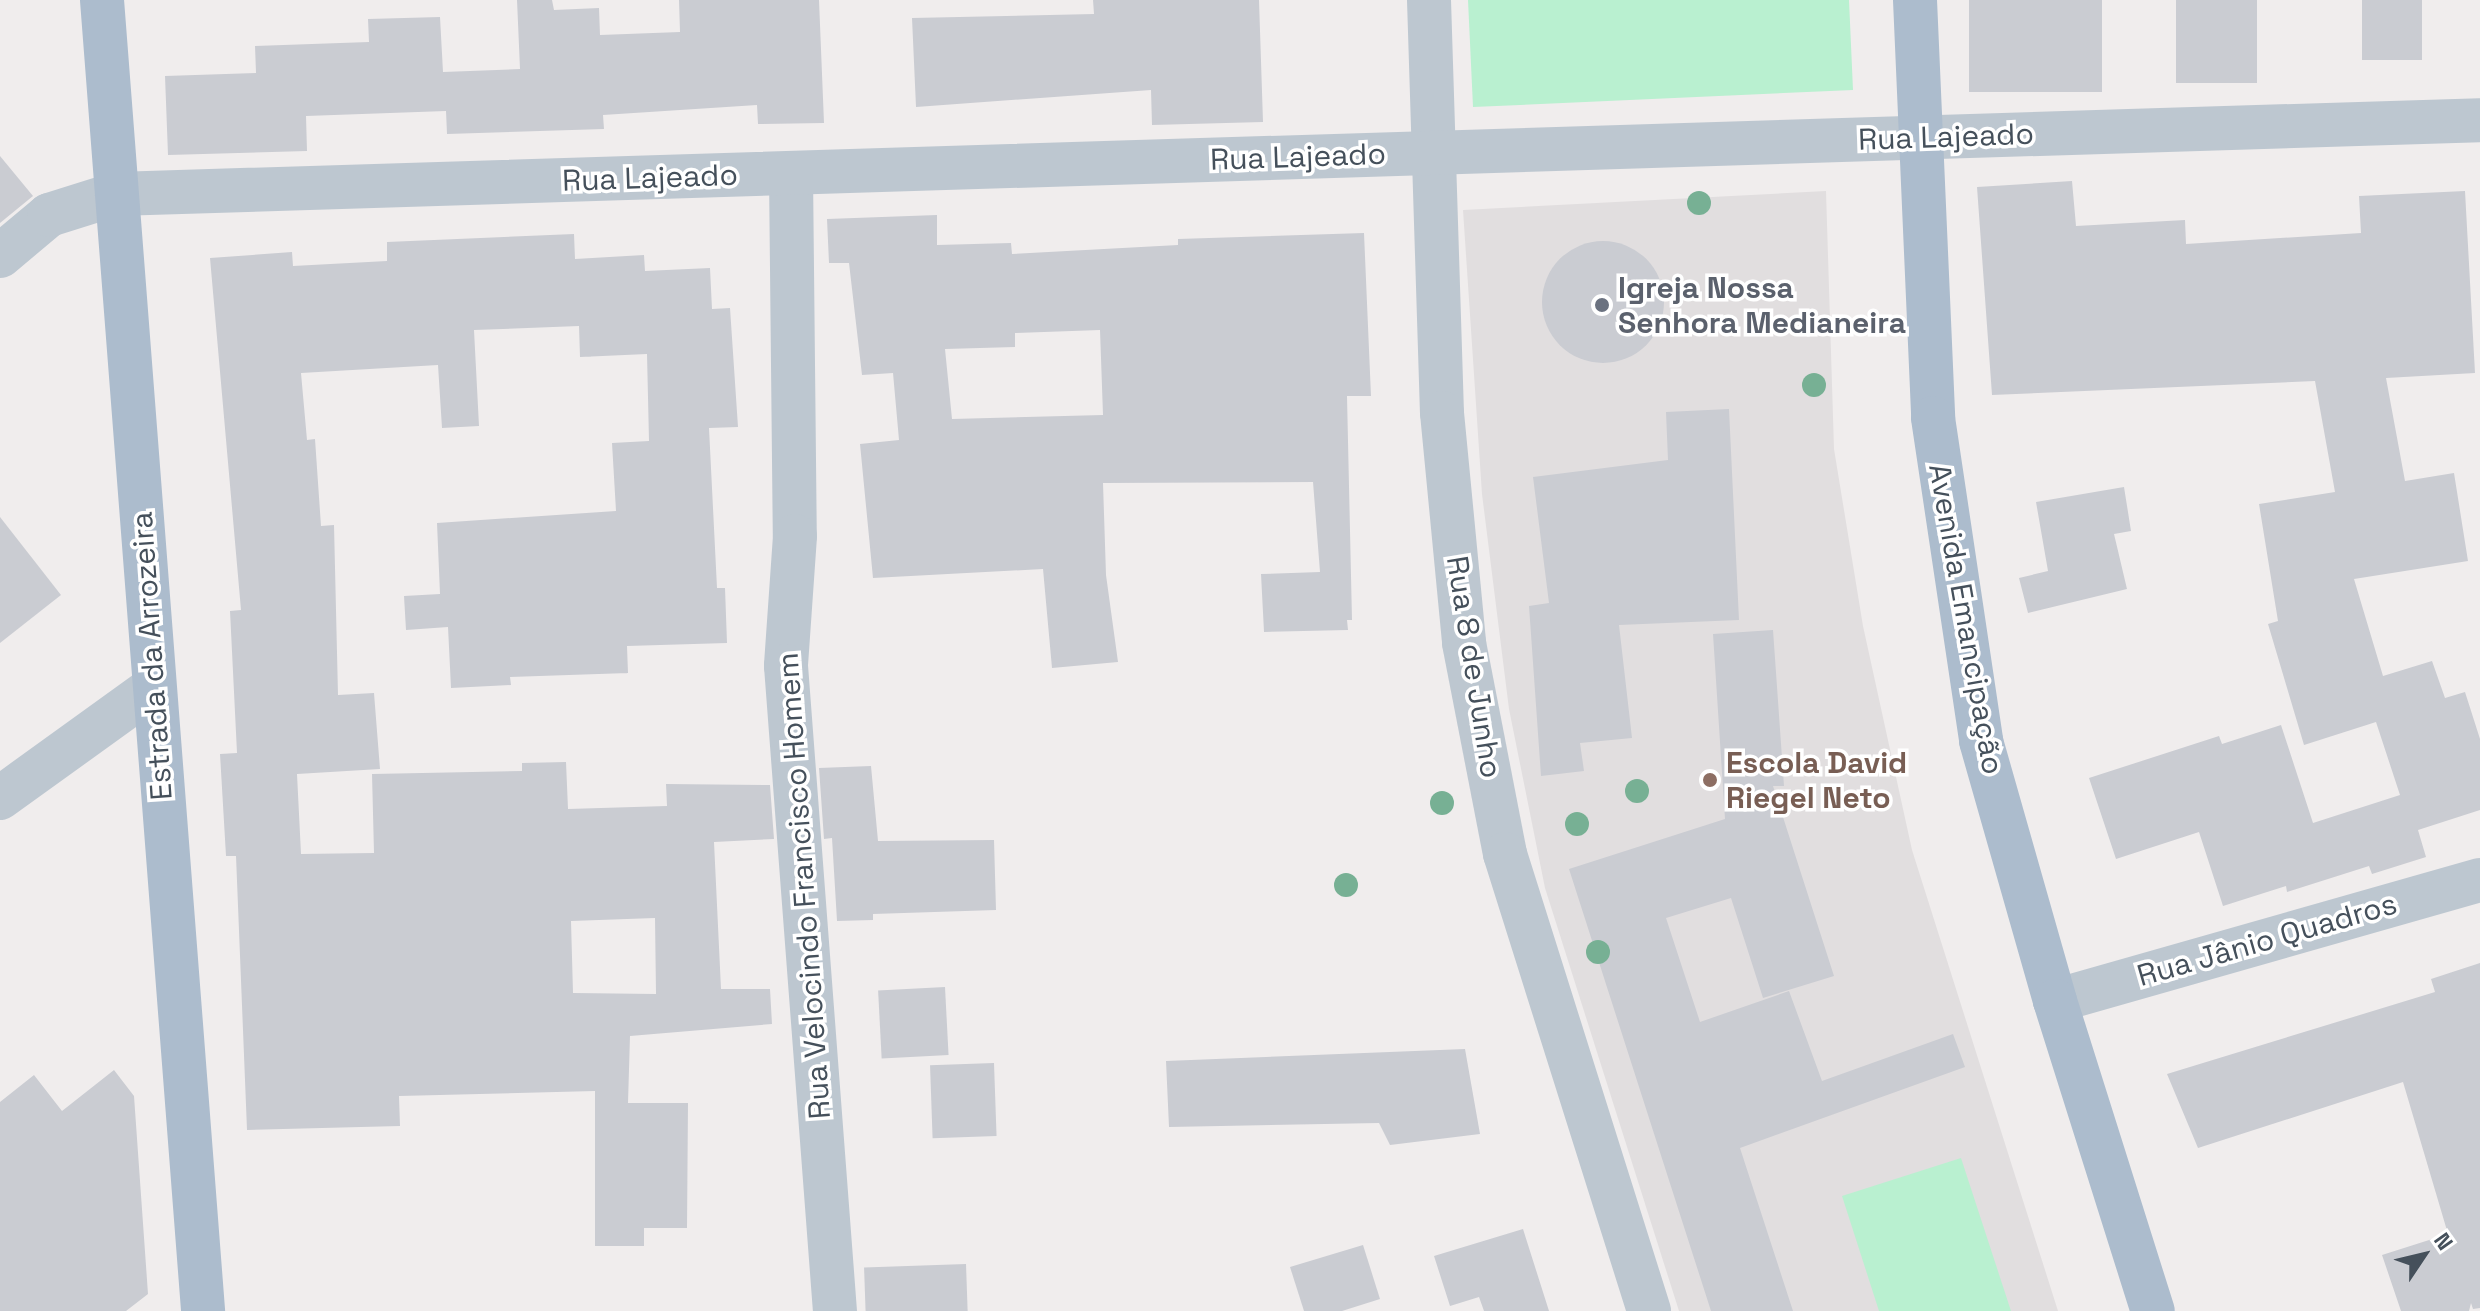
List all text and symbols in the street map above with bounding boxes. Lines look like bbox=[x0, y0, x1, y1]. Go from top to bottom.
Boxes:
street label: Rua Lajeado bbox=[1858, 116, 2034, 158]
street label: Rua Lajeado bbox=[1210, 136, 1386, 178]
street label: Rua Lajeado bbox=[562, 157, 738, 199]
place label: Igreja Nossa Senhora Medianeira bbox=[1618, 270, 1906, 340]
marker: Igreja Nossa Senhora Medianeira bbox=[1593, 296, 1611, 314]
street label: Avenida Emancipação bbox=[1921, 461, 2011, 777]
street label: Estrada da Arrozeira bbox=[124, 510, 180, 802]
street label: Rua 8 de Junho bbox=[1439, 553, 1509, 781]
street label: Rua Velocindo Francisco Homem bbox=[770, 651, 838, 1121]
place label: Escola David Riegel Neto bbox=[1726, 745, 1907, 816]
marker: Escola David Riegel Neto bbox=[1701, 771, 1719, 789]
street label: Rua Jânio Quadros bbox=[2133, 886, 2401, 994]
north arrow bbox=[2384, 1215, 2464, 1295]
text: N bbox=[2428, 1227, 2459, 1255]

